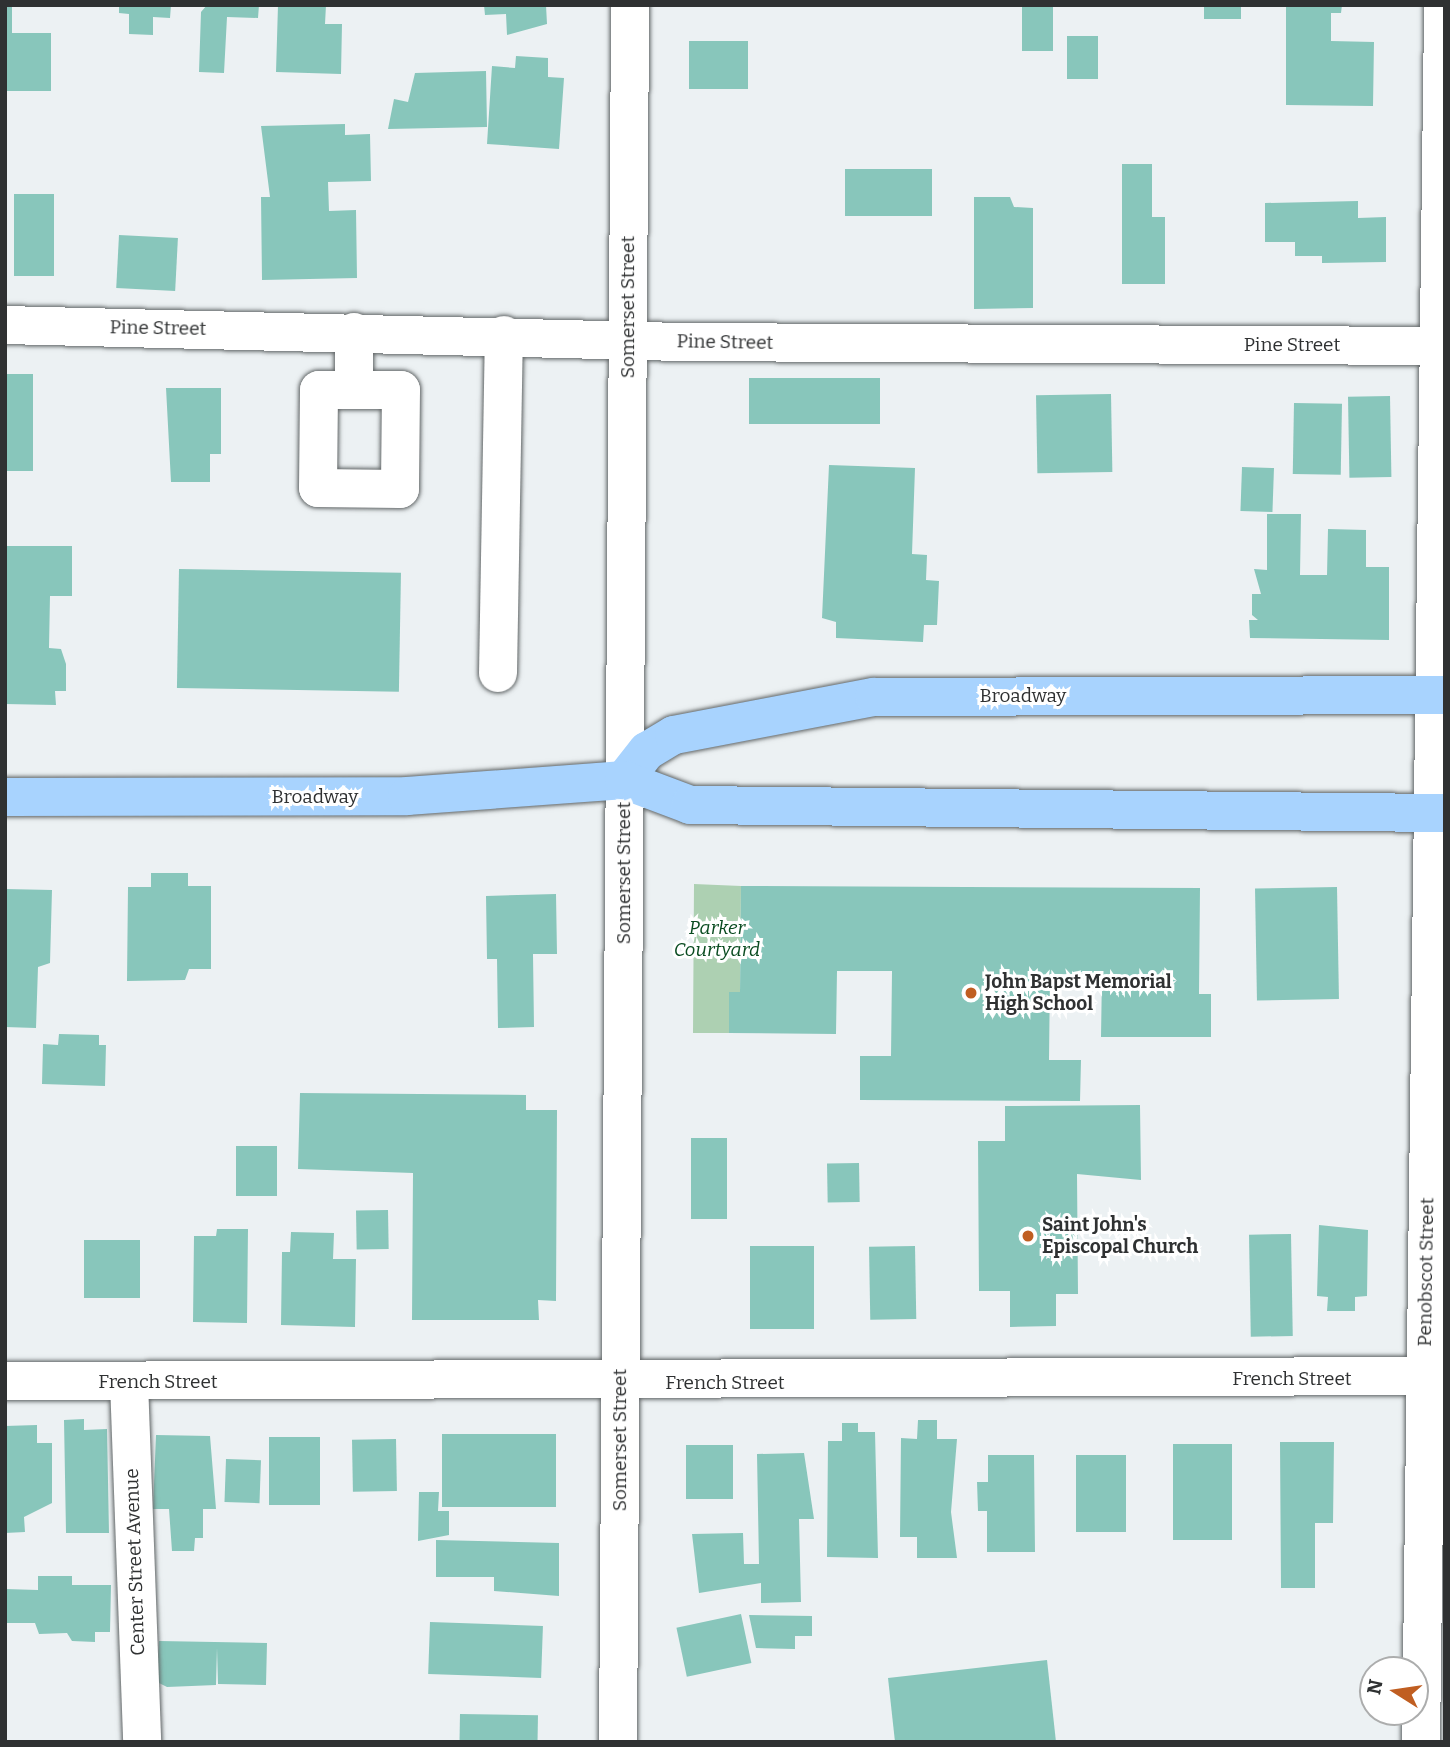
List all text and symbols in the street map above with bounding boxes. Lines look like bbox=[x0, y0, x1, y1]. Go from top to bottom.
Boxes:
street label: Somerset Street bbox=[617, 236, 639, 378]
street label: Pine Street bbox=[109, 316, 207, 340]
street label: Pine Street bbox=[676, 330, 774, 354]
street label: Pine Street bbox=[1244, 334, 1340, 356]
street label: Broadway bbox=[980, 685, 1066, 707]
street label: Broadway bbox=[272, 786, 358, 808]
street label: Somerset Street bbox=[613, 802, 635, 944]
park label: Parker Courtyard bbox=[674, 917, 760, 961]
place label: John Bapst Memorial High School bbox=[985, 971, 1172, 1015]
marker: John Bapst Memorial High School bbox=[963, 985, 979, 1001]
street label: Penobscot Street bbox=[1413, 1197, 1439, 1347]
place label: Saint John's Episcopal Church bbox=[1042, 1214, 1198, 1258]
marker: Saint John's Episcopal Church bbox=[1020, 1228, 1036, 1244]
street label: French Street bbox=[1232, 1368, 1352, 1390]
street label: Somerset Street bbox=[609, 1369, 631, 1511]
street label: French Street bbox=[98, 1371, 218, 1393]
street label: French Street bbox=[665, 1372, 785, 1394]
street label: Center Street Avenue bbox=[120, 1468, 150, 1656]
north arrow bbox=[1359, 1656, 1429, 1726]
text: N bbox=[1362, 1677, 1388, 1697]

